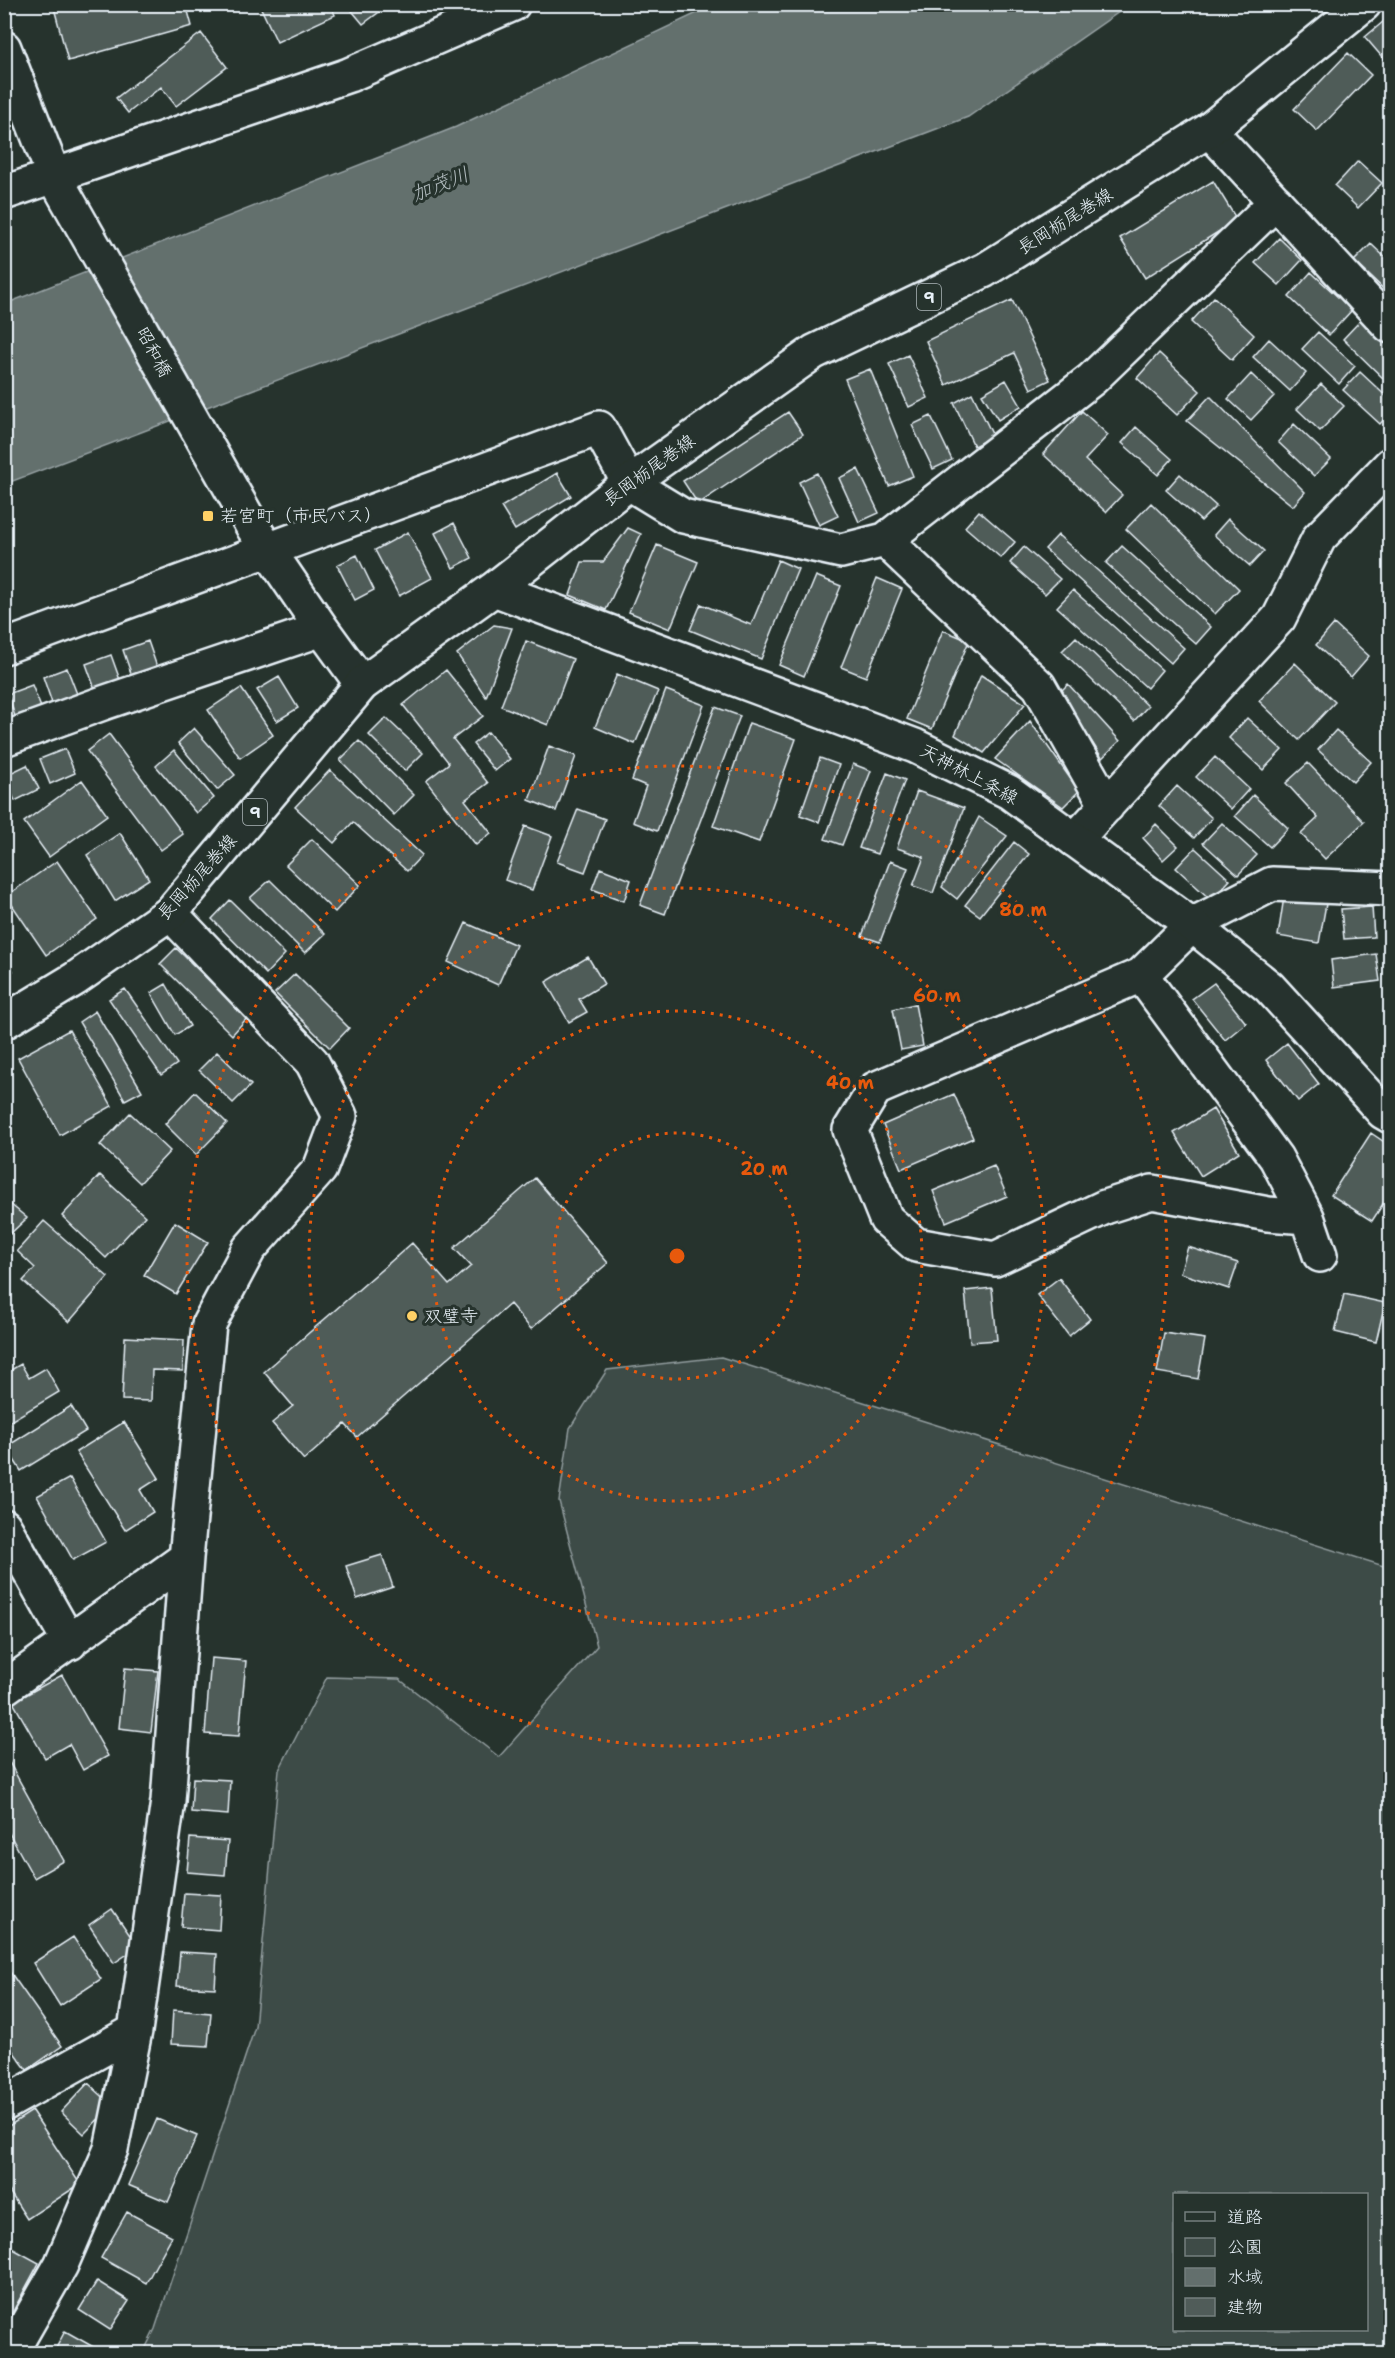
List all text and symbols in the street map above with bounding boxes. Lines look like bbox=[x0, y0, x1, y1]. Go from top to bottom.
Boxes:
water label: 加茂川 bbox=[407, 161, 473, 207]
street label: 長岡栃尾巻線 bbox=[1013, 182, 1117, 260]
road number: 9 bbox=[917, 284, 941, 310]
street label: 昭和橋 bbox=[130, 323, 178, 381]
street label: 長岡栃尾巻線 bbox=[598, 429, 700, 511]
place label: 若宮町（市民バス） bbox=[220, 504, 382, 528]
marker: 若宮町（市民バス） bbox=[201, 509, 215, 523]
street label: 天神林上条線 bbox=[916, 738, 1022, 810]
road number: 9 bbox=[243, 799, 267, 825]
street label: 長岡栃尾巻線 bbox=[152, 829, 242, 925]
text: 80 m bbox=[999, 898, 1047, 922]
text: 60 m bbox=[913, 984, 961, 1008]
text: 40 m bbox=[826, 1071, 874, 1095]
text: 20 m bbox=[740, 1157, 788, 1181]
centre of rings bbox=[667, 1246, 687, 1266]
place label: 双璧寺 bbox=[424, 1304, 478, 1328]
marker: 双璧寺 bbox=[405, 1309, 419, 1323]
legend bbox=[1173, 2193, 1368, 2331]
text: 道路 bbox=[1227, 2205, 1263, 2229]
text: 公園 bbox=[1227, 2235, 1263, 2259]
text: 水域 bbox=[1227, 2265, 1263, 2289]
text: 建物 bbox=[1227, 2295, 1263, 2319]

